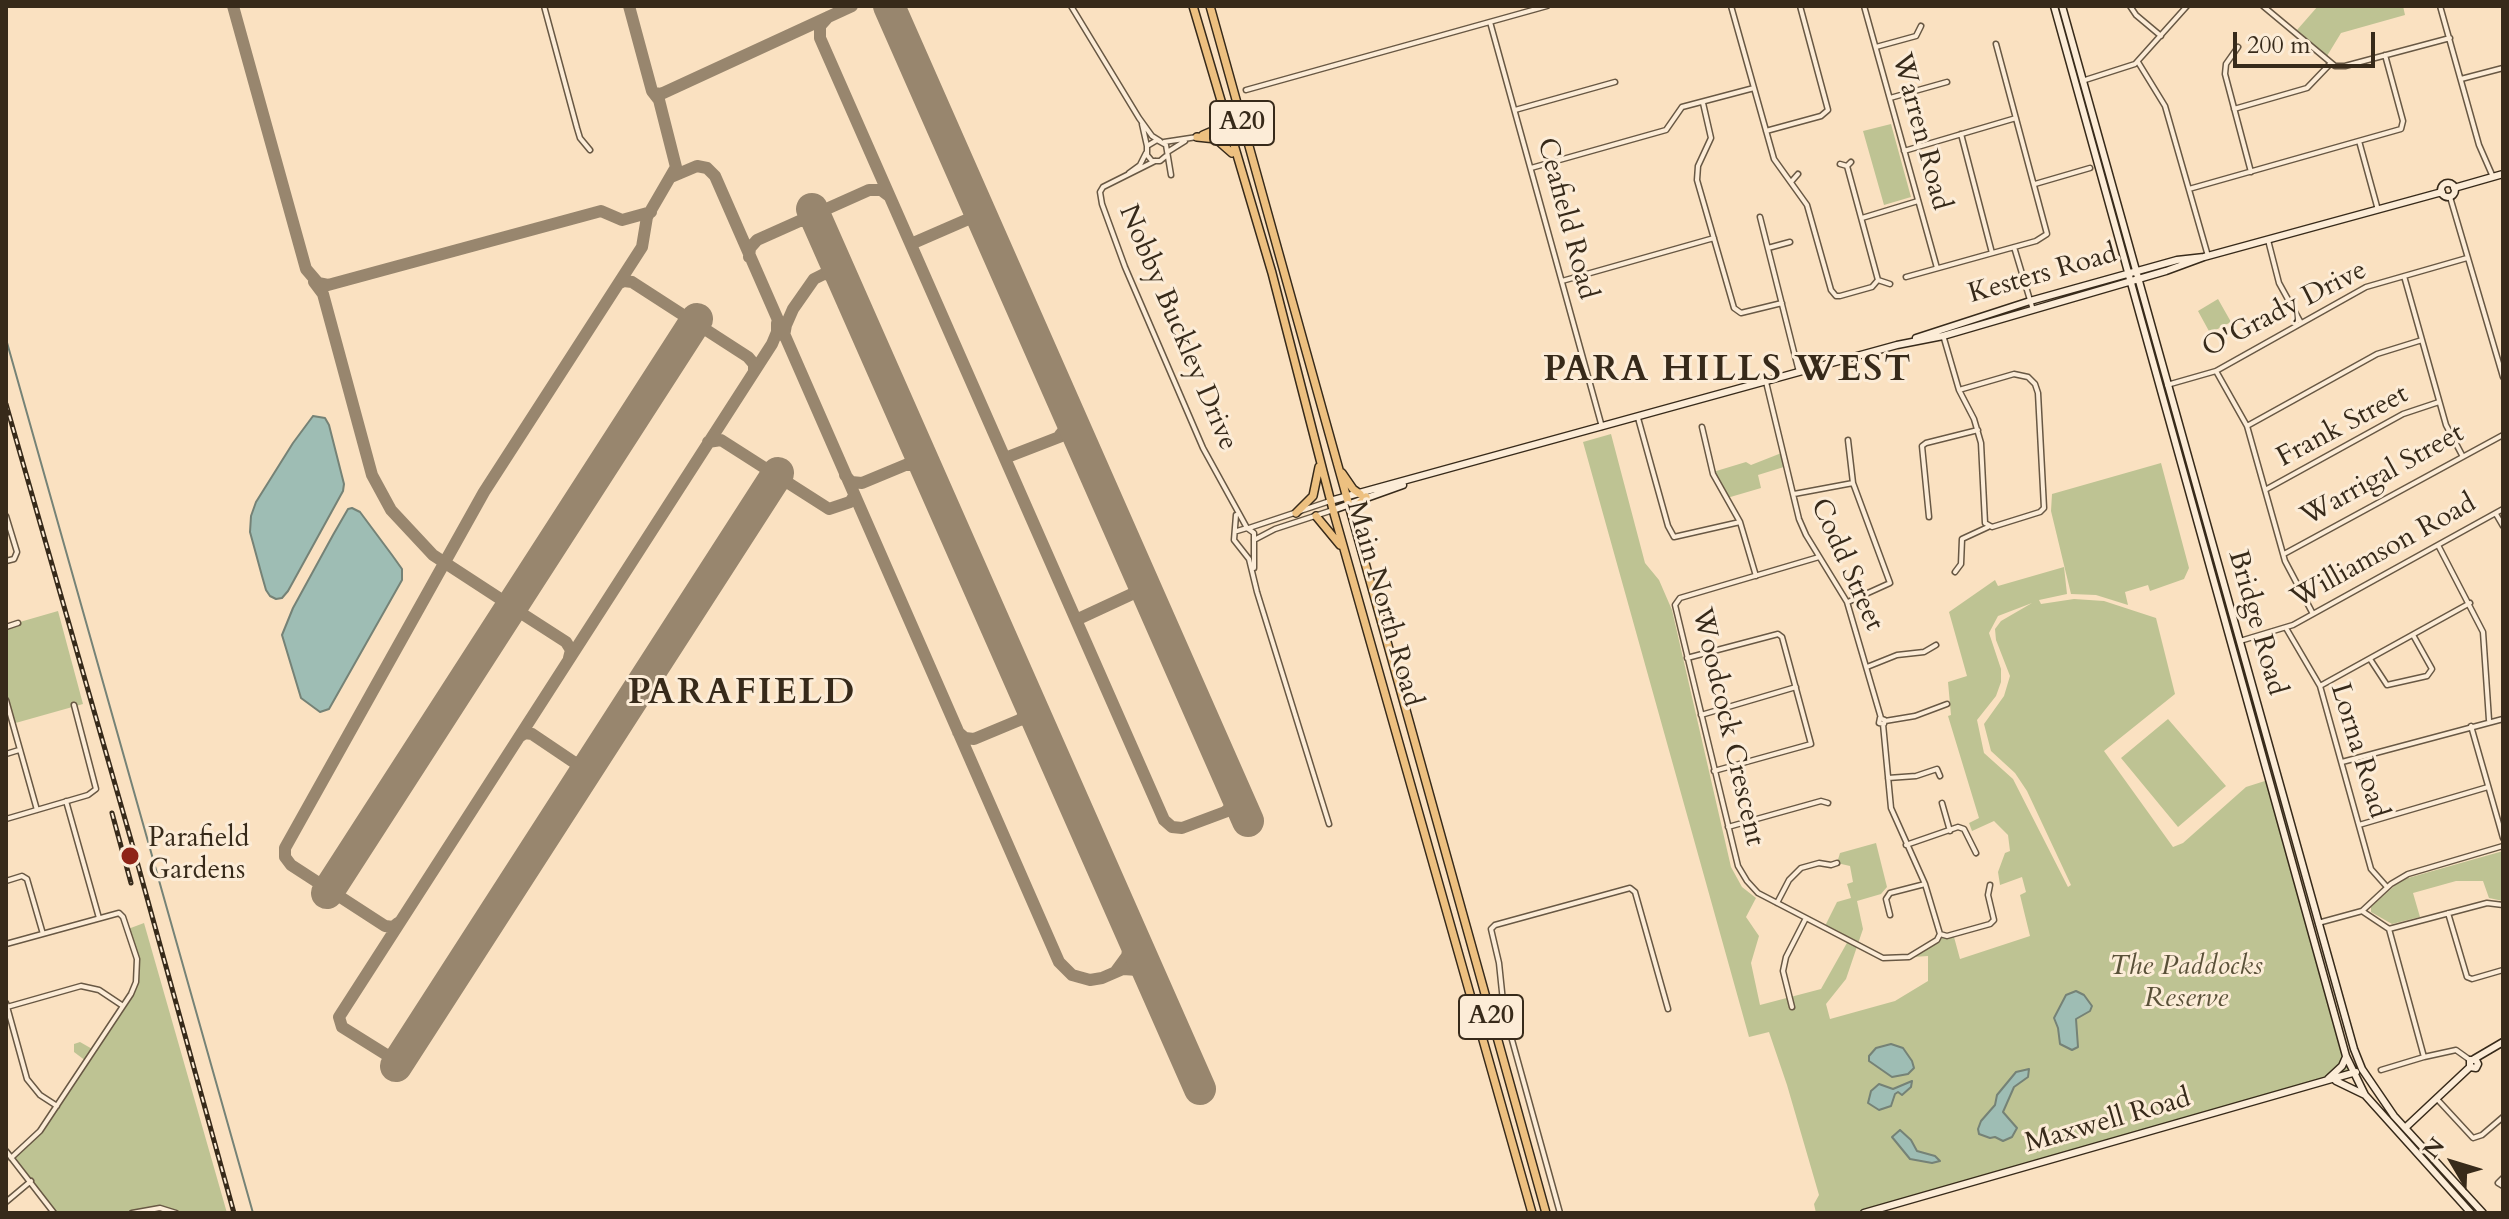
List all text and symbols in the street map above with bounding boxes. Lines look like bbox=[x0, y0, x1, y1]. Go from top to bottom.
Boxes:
scale bar bbox=[2237, 16, 2379, 66]
text: 200 m bbox=[2247, 29, 2311, 62]
street label: Warren Road bbox=[1883, 50, 1957, 214]
road number: A20 bbox=[1210, 101, 1274, 145]
street label: Ceafield Road bbox=[1528, 135, 1604, 303]
street label: Nobby Buckley Drive bbox=[1110, 200, 1244, 456]
street label: Kesters Road bbox=[1965, 238, 2121, 312]
street label: O'Grady Drive bbox=[2197, 254, 2373, 366]
district label: PARA HILLS WEST bbox=[1543, 350, 1913, 394]
street label: Frank Street bbox=[2272, 378, 2414, 476]
street label: Warrigal Street bbox=[2296, 417, 2470, 535]
street label: Williamson Road bbox=[2286, 487, 2482, 617]
street label: Codd Street bbox=[1802, 494, 1890, 636]
street label: Main North Road bbox=[1338, 497, 1428, 711]
street label: Bridge Road bbox=[2219, 547, 2293, 699]
street label: Woodcock Crescent bbox=[1683, 605, 1771, 849]
district label: PARAFIELD bbox=[628, 673, 856, 717]
street label: Lorna Road bbox=[2322, 679, 2394, 823]
place label: Parafield Gardens bbox=[148, 823, 249, 889]
marker: Parafield Gardens bbox=[119, 845, 141, 867]
park label: The Paddocks Reserve bbox=[2109, 951, 2263, 1017]
road number: A20 bbox=[1459, 995, 1523, 1039]
street label: Maxwell Road bbox=[2021, 1082, 2195, 1162]
north arrow bbox=[2413, 1123, 2493, 1203]
text: N bbox=[2416, 1131, 2452, 1165]

